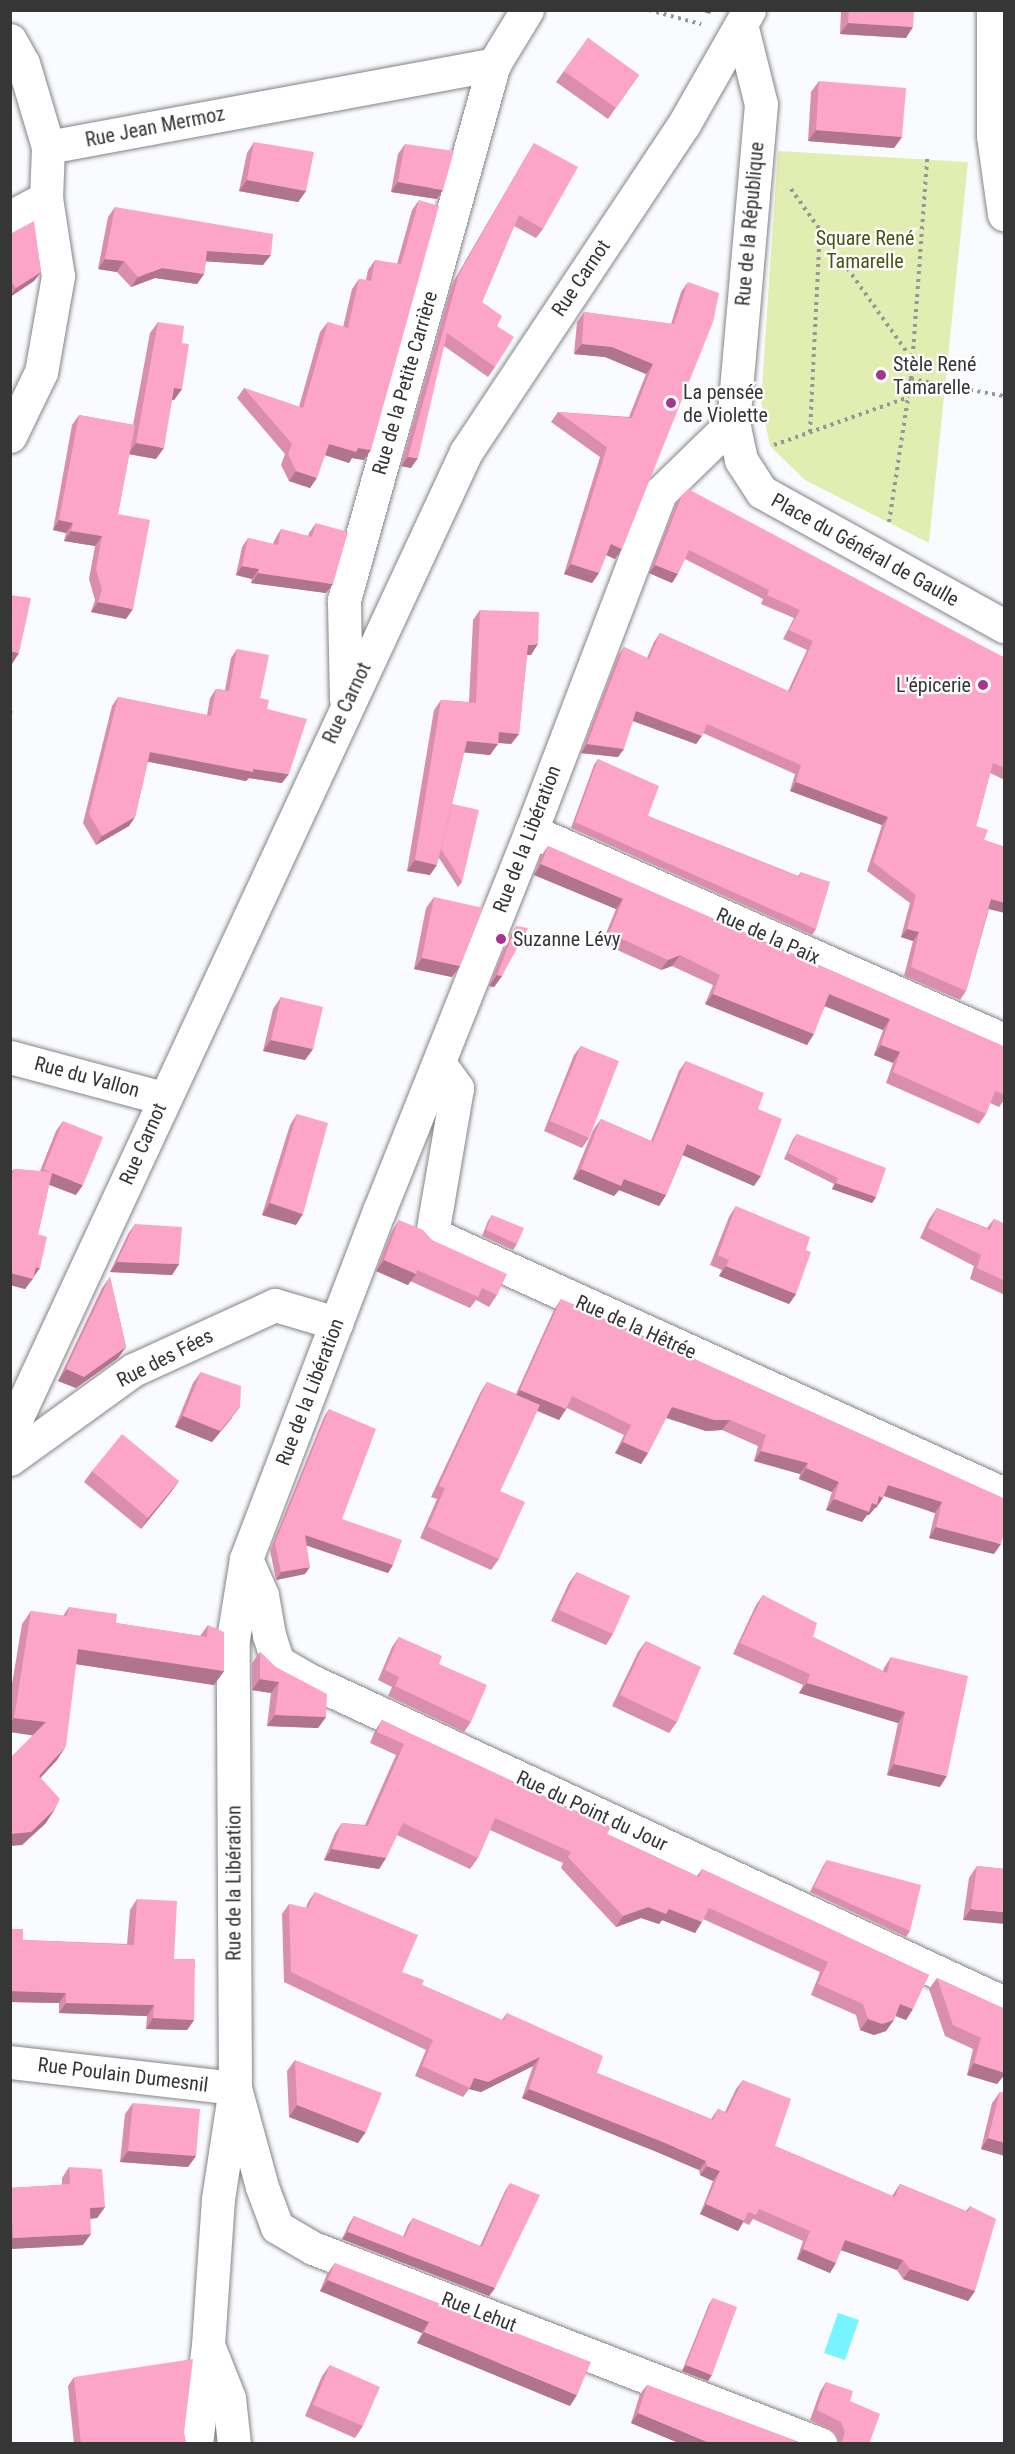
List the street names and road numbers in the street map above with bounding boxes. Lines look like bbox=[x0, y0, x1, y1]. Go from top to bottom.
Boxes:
street label: Rue Jean Mermoz bbox=[83, 102, 227, 152]
street label: Rue de la République bbox=[731, 141, 769, 307]
street label: Rue Carnot bbox=[547, 235, 615, 321]
street label: Rue de la Petite Carrière bbox=[367, 288, 443, 478]
street label: Place du Général de Gaulle bbox=[767, 488, 963, 612]
street label: Rue Carnot bbox=[318, 659, 376, 747]
street label: Rue de la Libération bbox=[488, 762, 566, 916]
street label: Rue de la Paix bbox=[712, 903, 824, 969]
street label: Rue du Vallon bbox=[32, 1051, 142, 1103]
street label: Rue Carnot bbox=[114, 1099, 172, 1189]
street label: Rue de la Hêtrée bbox=[572, 1290, 700, 1364]
street label: Rue de la Libération bbox=[271, 1315, 349, 1469]
street label: Rue des Fées bbox=[113, 1324, 217, 1392]
street label: Rue du Point du Jour bbox=[513, 1765, 671, 1857]
street label: Rue de la Libération bbox=[222, 1805, 246, 1961]
street label: Rue Poulain Dumesnil bbox=[36, 2053, 210, 2097]
street label: Rue Lehut bbox=[438, 2287, 520, 2337]

